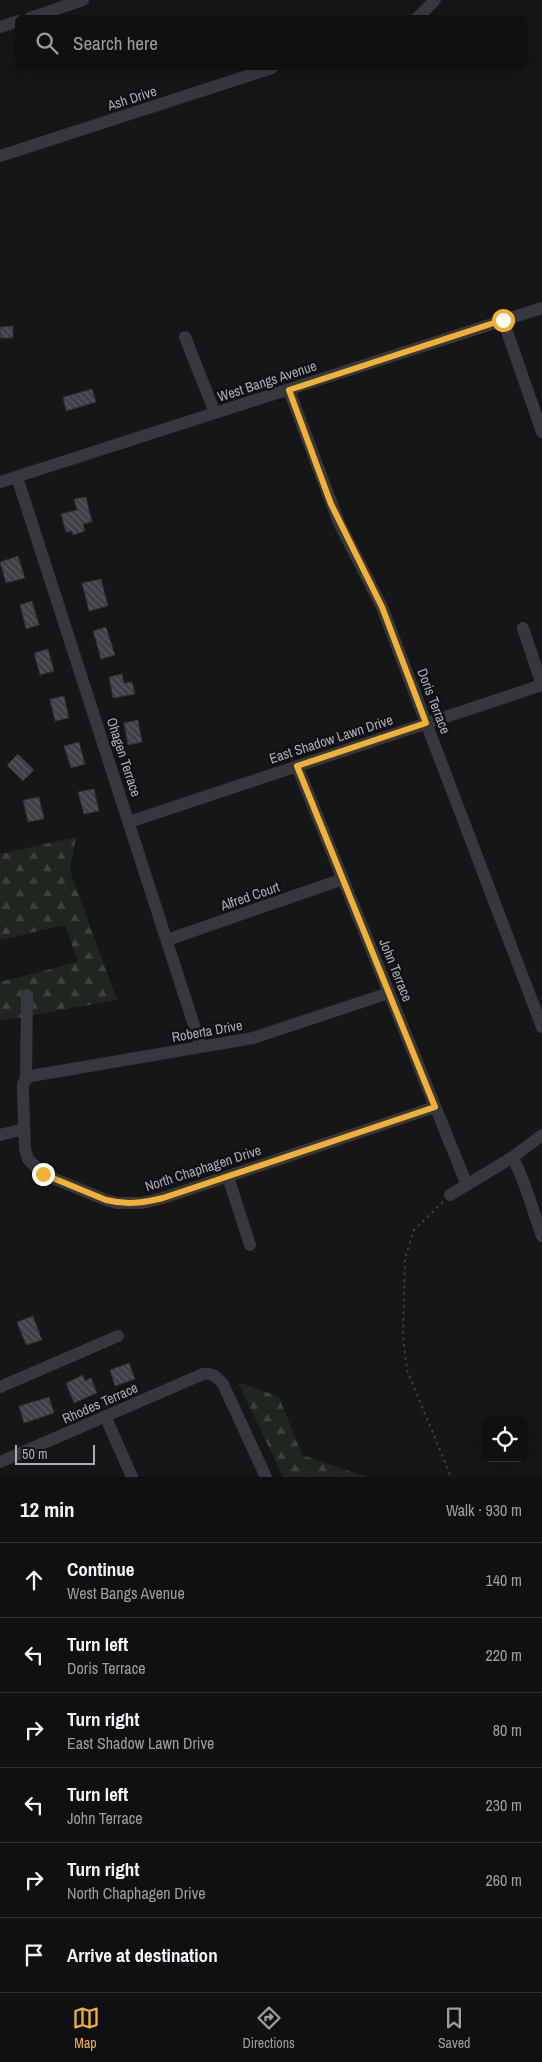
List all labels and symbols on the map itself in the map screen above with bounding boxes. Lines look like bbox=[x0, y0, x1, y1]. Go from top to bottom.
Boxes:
street label: Ash Drive bbox=[104, 82, 159, 115]
route start bbox=[492, 309, 515, 332]
street label: West Bangs Avenue bbox=[215, 357, 319, 405]
street label: Doris Terrace bbox=[413, 666, 455, 736]
street label: East Shadow Lawn Drive bbox=[267, 711, 395, 767]
street label: Ohagen Terrace bbox=[103, 715, 145, 799]
street label: Alfred Court bbox=[217, 878, 282, 915]
street label: John Terrace bbox=[375, 936, 417, 1004]
street label: Roberta Drive bbox=[170, 1016, 244, 1046]
street label: North Chaphagen Drive bbox=[143, 1141, 263, 1195]
route end bbox=[32, 1163, 55, 1186]
street label: Rhodes Terrace bbox=[59, 1378, 141, 1428]
scale bar bbox=[15, 1442, 95, 1465]

